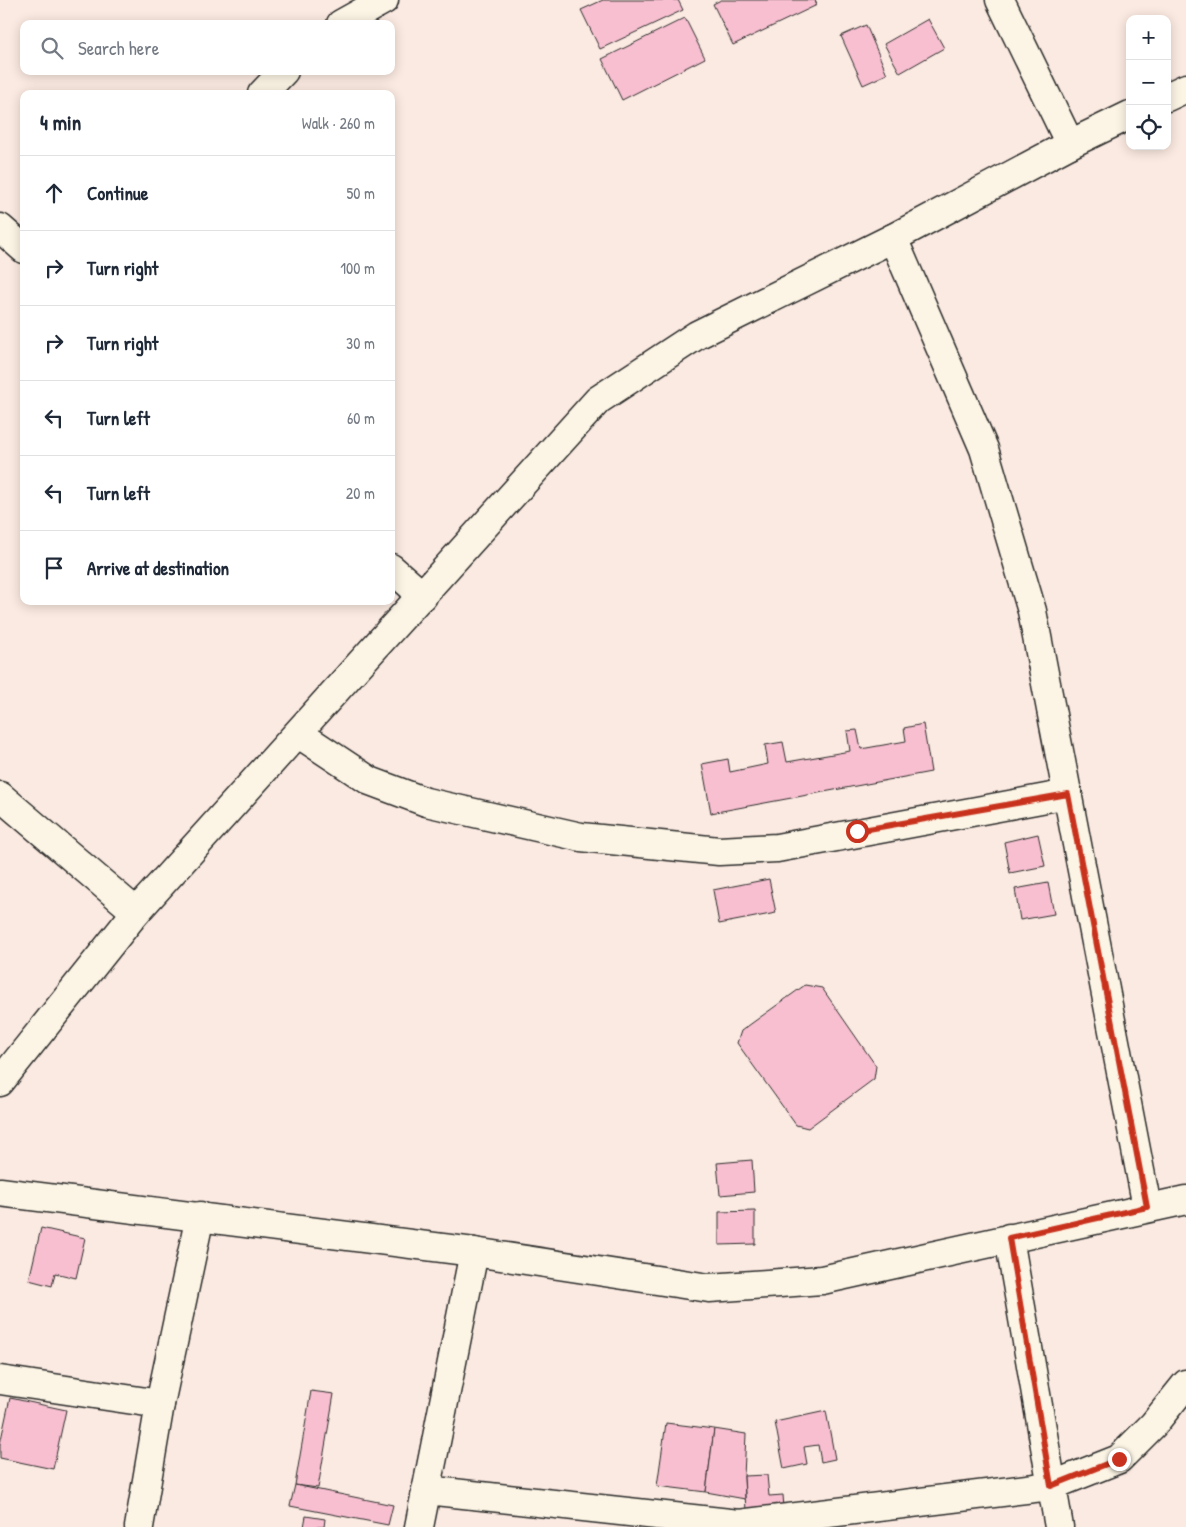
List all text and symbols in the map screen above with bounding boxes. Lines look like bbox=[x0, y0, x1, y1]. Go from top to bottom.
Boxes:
map controls bbox=[1126, 15, 1171, 150]
button: + bbox=[1126, 15, 1171, 60]
search box bbox=[20, 20, 395, 75]
icon: search bbox=[38, 34, 66, 62]
text: Search here bbox=[78, 35, 159, 61]
button: − bbox=[1126, 60, 1171, 105]
button: locate bbox=[1126, 105, 1171, 150]
text: 4 min bbox=[40, 108, 81, 137]
text: Walk · 260 m bbox=[302, 112, 375, 134]
icon: ahead bbox=[40, 179, 68, 207]
text: Continue bbox=[87, 180, 148, 206]
text: 50 m bbox=[347, 182, 375, 204]
icon: right bbox=[40, 254, 68, 282]
text: Turn right bbox=[87, 255, 158, 281]
text: 100 m bbox=[340, 257, 375, 279]
icon: right bbox=[40, 329, 68, 357]
text: Turn right bbox=[87, 330, 158, 356]
text: 30 m bbox=[346, 332, 375, 354]
icon: left bbox=[40, 404, 68, 432]
text: Turn left bbox=[87, 405, 150, 431]
text: 60 m bbox=[347, 407, 375, 429]
icon: left bbox=[40, 479, 68, 507]
text: Turn left bbox=[87, 480, 150, 506]
text: 20 m bbox=[346, 482, 375, 504]
icon: arrive bbox=[40, 554, 68, 582]
text: Arrive at destination bbox=[87, 555, 229, 581]
route start bbox=[846, 820, 869, 843]
route end bbox=[1108, 1448, 1131, 1471]

